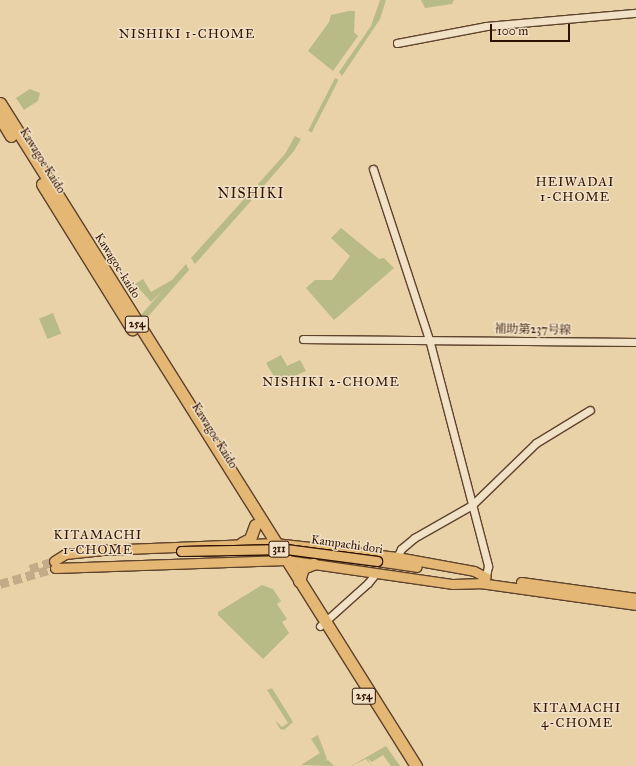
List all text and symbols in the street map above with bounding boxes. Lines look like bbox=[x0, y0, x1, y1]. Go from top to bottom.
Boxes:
scale bar bbox=[492, 16, 572, 42]
text: 100 m bbox=[497, 24, 528, 38]
district label: NISHIKI 1-CHOME bbox=[119, 26, 255, 42]
street label: Kawagoe Kaido bbox=[16, 126, 68, 196]
district label: HEIWADAI 1-CHOME bbox=[535, 175, 615, 206]
district label: NISHIKI bbox=[218, 186, 284, 202]
street label: Kawagoe-kaido bbox=[91, 231, 143, 301]
road number: 254 bbox=[124, 315, 150, 333]
street label: 補助第237号線 bbox=[494, 322, 572, 338]
district label: NISHIKI 2-CHOME bbox=[262, 374, 400, 390]
street label: Kawagoe Kaido bbox=[188, 401, 240, 471]
district label: KITAMACHI 1-CHOME bbox=[54, 528, 142, 559]
street label: Kampachi dori bbox=[310, 533, 384, 557]
road number: 311 bbox=[268, 540, 290, 558]
road number: 254 bbox=[351, 687, 377, 705]
district label: KITAMACHI 4-CHOME bbox=[533, 701, 621, 732]

